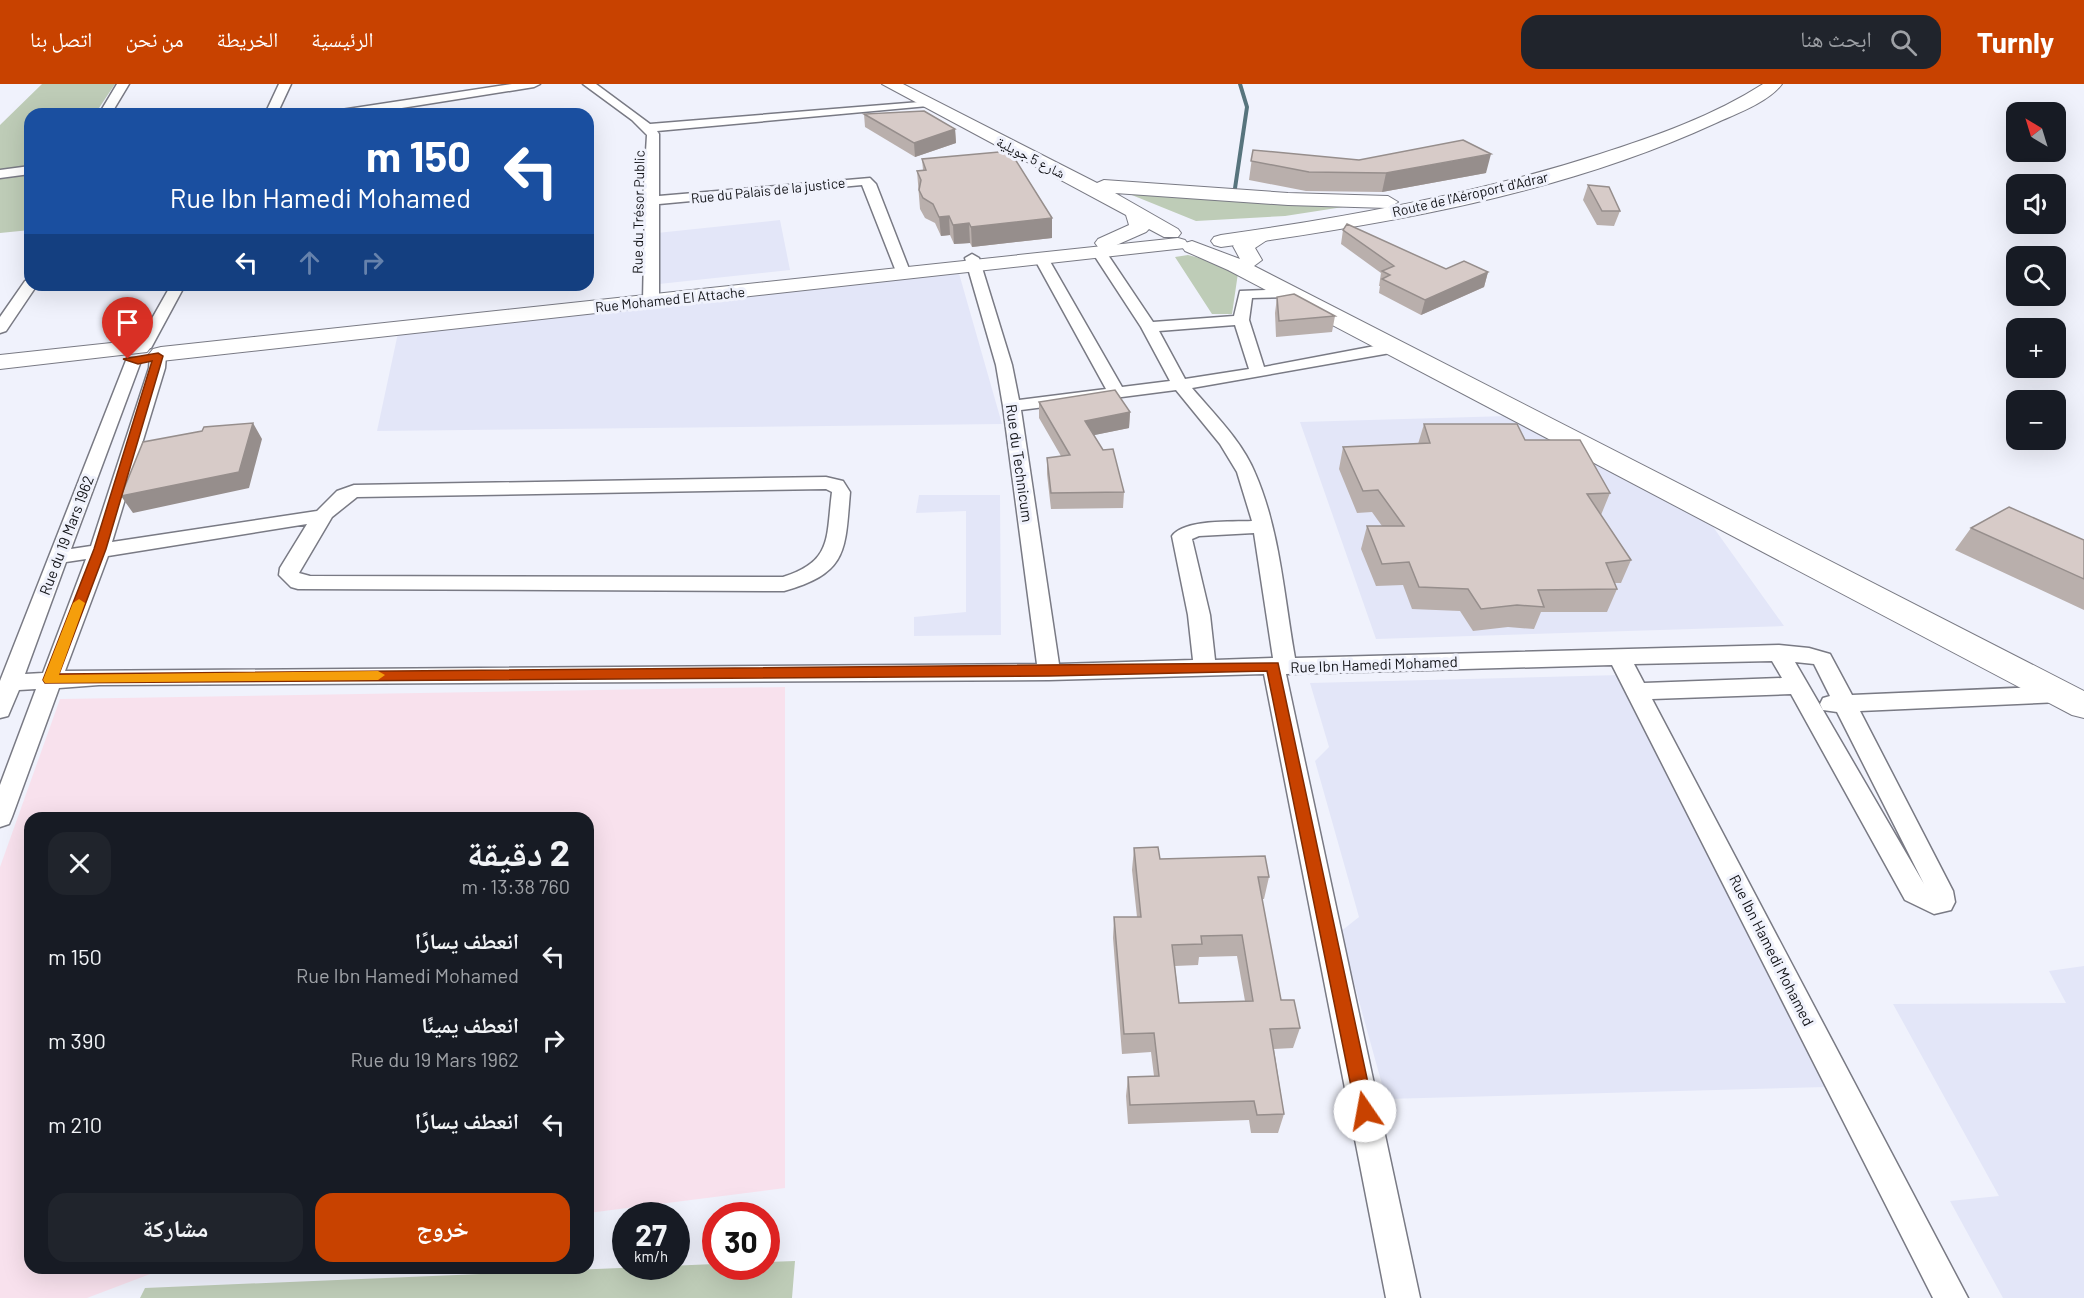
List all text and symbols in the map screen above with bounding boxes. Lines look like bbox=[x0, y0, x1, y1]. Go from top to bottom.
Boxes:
search box bbox=[1521, 15, 1941, 69]
text: ابحث هنا bbox=[1800, 25, 1872, 51]
text: Turnly bbox=[1977, 25, 2054, 59]
text: اتصل بنا bbox=[30, 26, 92, 51]
text: من نحن bbox=[125, 26, 183, 51]
text: الخريطة bbox=[216, 26, 278, 51]
text: الرئيسية bbox=[311, 26, 374, 51]
icon: search bbox=[1887, 26, 1920, 59]
north arrow bbox=[2006, 102, 2066, 162]
map controls bbox=[2006, 102, 2066, 450]
text: 150 m bbox=[366, 130, 471, 180]
icon: left bbox=[492, 132, 570, 210]
street label: شارع 5 جويلية bbox=[993, 133, 1068, 183]
street label: Rue du Trésor Public bbox=[628, 150, 648, 274]
street label: Route de l'Aéroport d'Adrar bbox=[1390, 168, 1550, 220]
street label: Rue du Palais de la justice bbox=[690, 173, 846, 207]
button: sound bbox=[2006, 174, 2066, 234]
text: Rue Ibn Hamedi Mohamed bbox=[170, 181, 471, 213]
icon: left bbox=[230, 246, 263, 279]
icon: ahead bbox=[293, 246, 326, 279]
icon: right bbox=[356, 246, 389, 279]
button: search bbox=[2006, 246, 2066, 306]
street label: Rue Mohamed El Attache bbox=[594, 283, 746, 315]
pin bbox=[102, 297, 153, 359]
icon: arrive bbox=[111, 306, 144, 339]
button: + bbox=[2006, 318, 2066, 378]
button: − bbox=[2006, 390, 2066, 450]
street label: Rue du Technicum bbox=[1003, 403, 1037, 523]
street label: Rue du 19 Mars 1962 bbox=[35, 473, 97, 597]
street label: Rue Ibn Hamedi Mohamed bbox=[1290, 652, 1458, 676]
text: 2 دقيقة bbox=[467, 830, 570, 873]
button: close bbox=[48, 832, 111, 895]
street label: Rue Ibn Hamedi Mohamed bbox=[1726, 871, 1818, 1029]
text: 760 m · 13:38 bbox=[461, 874, 570, 898]
text: انعطف يسارًا bbox=[415, 927, 519, 953]
icon: left bbox=[537, 940, 570, 973]
text: 150 m bbox=[48, 943, 102, 969]
text: Rue Ibn Hamedi Mohamed bbox=[296, 963, 519, 987]
text: انعطف يمينًا bbox=[421, 1011, 519, 1037]
icon: right bbox=[537, 1024, 570, 1057]
text: 390 m bbox=[48, 1027, 106, 1053]
text: Rue du 19 Mars 1962 bbox=[351, 1047, 519, 1071]
position arrow bbox=[1333, 1079, 1397, 1143]
text: انعطف يسارًا bbox=[415, 1107, 519, 1133]
icon: left bbox=[537, 1108, 570, 1141]
text: 210 m bbox=[48, 1111, 102, 1137]
button: مشاركة bbox=[48, 1193, 303, 1262]
button: خروج bbox=[315, 1193, 570, 1262]
speed limit sign: 30 bbox=[702, 1202, 780, 1280]
text: 27 bbox=[635, 1216, 667, 1252]
text: km/h bbox=[634, 1247, 668, 1265]

